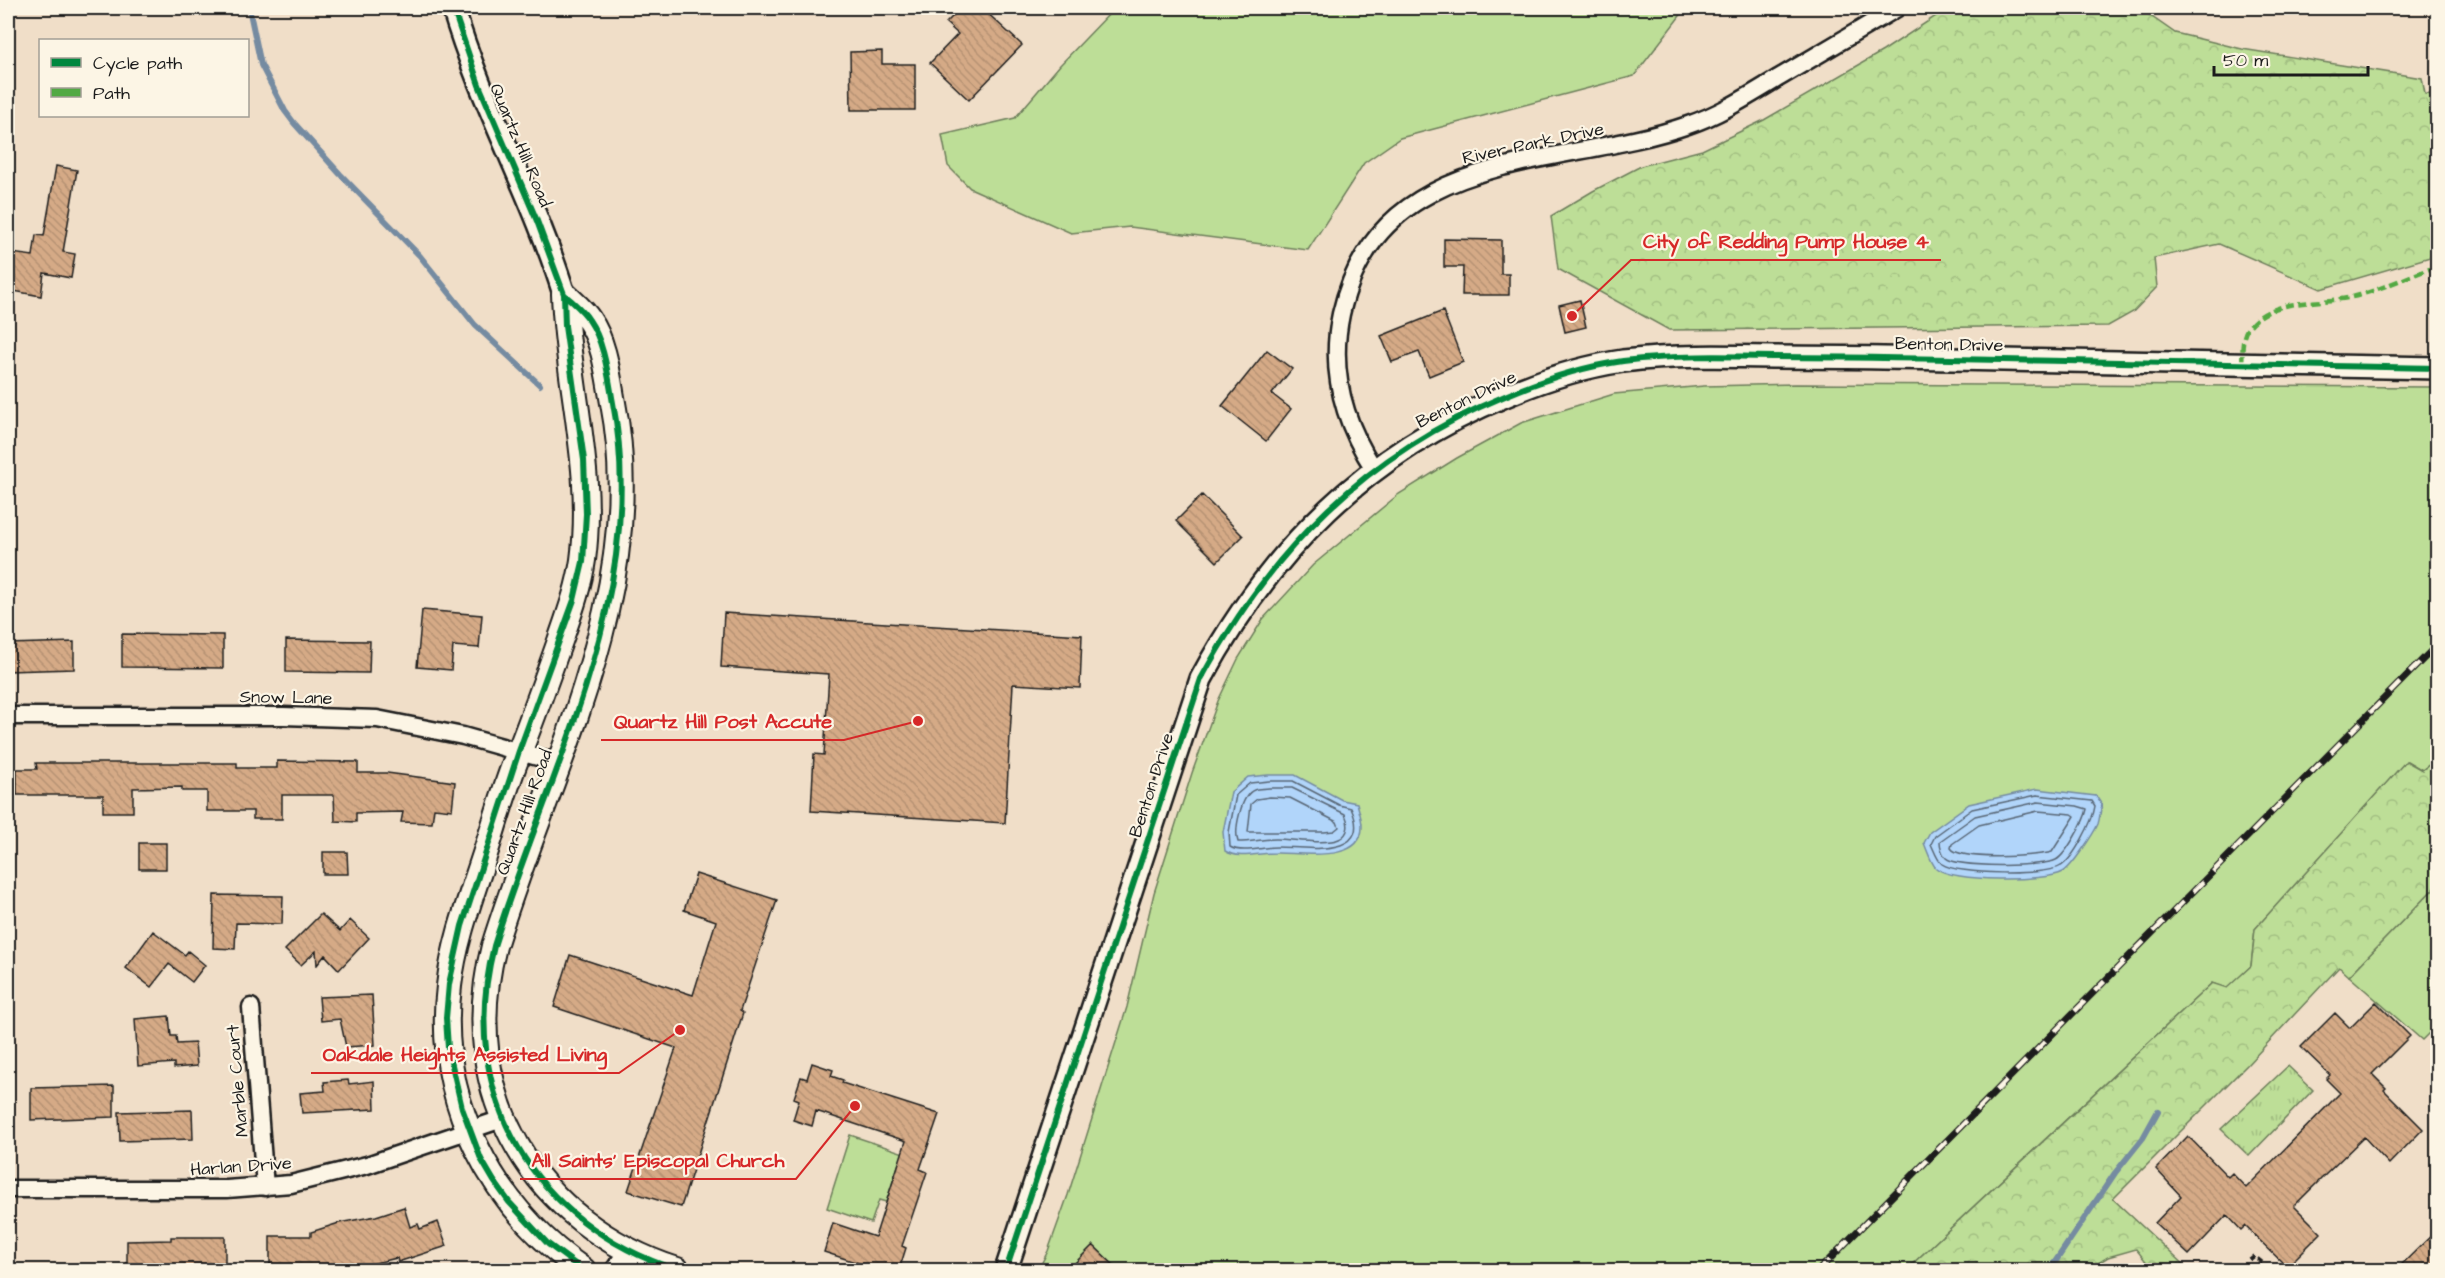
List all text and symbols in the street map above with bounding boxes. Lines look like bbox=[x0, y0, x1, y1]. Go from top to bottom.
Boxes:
legend bbox=[39, 39, 249, 117]
scale bar bbox=[2214, 39, 2368, 77]
text: 50 m bbox=[2223, 48, 2268, 73]
text: Cycle path bbox=[93, 51, 182, 77]
street label: Quartz Hill Road bbox=[483, 79, 558, 211]
text: Path bbox=[93, 81, 130, 106]
street label: River Park Drive bbox=[1460, 116, 1606, 171]
callout: City of Redding Pump House 4 bbox=[1631, 222, 1941, 260]
text: City of Redding Pump House 4 bbox=[1643, 228, 1929, 257]
street label: Benton Drive bbox=[1895, 331, 2004, 358]
street label: Benton Drive bbox=[1412, 364, 1521, 434]
street label: Snow Lane bbox=[239, 684, 333, 711]
callout: Quartz Hill Post Accute bbox=[601, 702, 844, 740]
text: Quartz Hill Post Accute bbox=[614, 708, 832, 736]
street label: Benton Drive bbox=[1123, 729, 1180, 841]
street label: Quartz Hill Road bbox=[490, 746, 559, 879]
street label: Marble Court bbox=[220, 1023, 255, 1138]
callout: Oakdale Heights Assisted Living bbox=[311, 1035, 619, 1073]
text: Oakdale Heights Assisted Living bbox=[323, 1041, 608, 1070]
callout: All Saints' Episcopal Church bbox=[520, 1141, 796, 1179]
text: All Saints' Episcopal Church bbox=[532, 1147, 785, 1175]
street label: Harlan Drive bbox=[189, 1150, 293, 1183]

